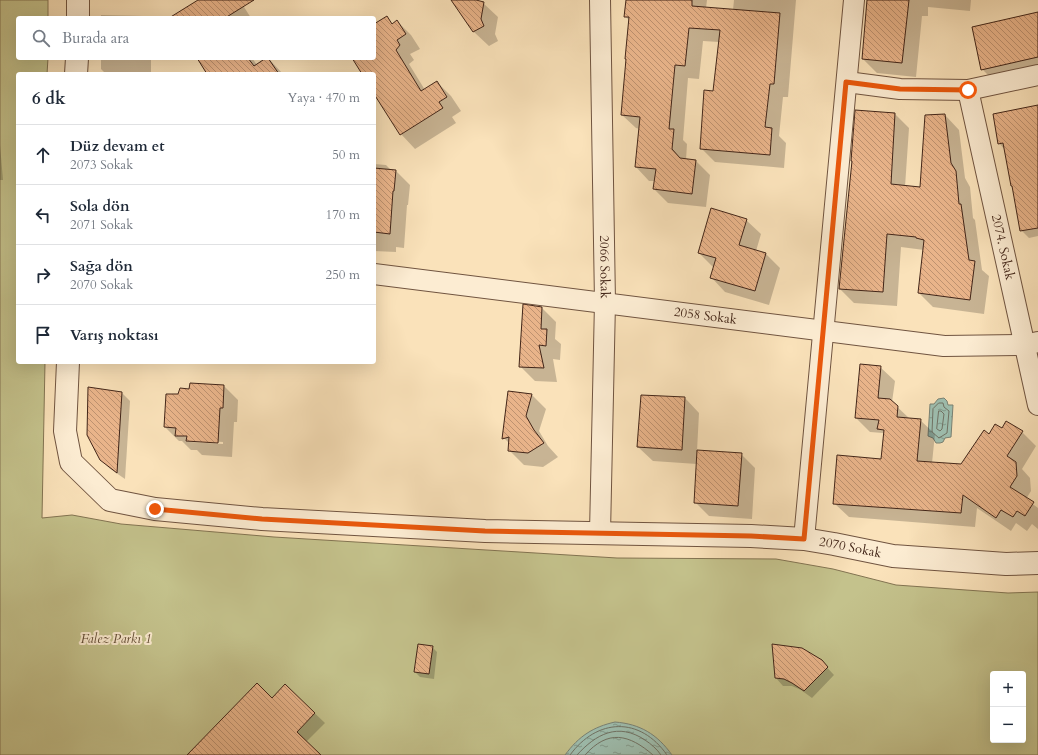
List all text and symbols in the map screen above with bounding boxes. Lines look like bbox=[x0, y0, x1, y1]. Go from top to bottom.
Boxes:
search box bbox=[16, 16, 376, 60]
icon: search bbox=[30, 27, 52, 49]
text: Burada ara bbox=[62, 28, 129, 48]
route start bbox=[959, 81, 977, 99]
text: 6 dk bbox=[32, 87, 66, 110]
text: Yaya · 470 m bbox=[287, 89, 360, 107]
text: Düz devam et bbox=[70, 136, 165, 156]
icon: ahead bbox=[32, 144, 54, 166]
text: 50 m bbox=[332, 146, 360, 164]
text: 2073 Sokak bbox=[70, 156, 133, 174]
text: Sola dön bbox=[70, 196, 130, 216]
icon: left bbox=[32, 204, 54, 226]
text: 170 m bbox=[326, 206, 360, 224]
street label: 2074. Sokak bbox=[987, 213, 1019, 282]
text: 2071 Sokak bbox=[70, 216, 133, 234]
street label: 2066 Sokak bbox=[595, 235, 614, 299]
text: Sağa dön bbox=[70, 256, 133, 276]
icon: right bbox=[32, 264, 54, 286]
text: 250 m bbox=[326, 266, 360, 284]
text: 2070 Sokak bbox=[70, 276, 133, 294]
street label: 2058 Sokak bbox=[673, 303, 738, 329]
icon: arrive bbox=[32, 324, 54, 346]
text: Varış noktası bbox=[70, 325, 159, 345]
route end bbox=[146, 500, 164, 518]
street label: 2070 Sokak bbox=[818, 533, 883, 562]
park label: Falez Parkı 1 bbox=[81, 630, 151, 648]
map controls bbox=[990, 671, 1026, 743]
button: + bbox=[990, 671, 1026, 707]
button: − bbox=[990, 707, 1026, 743]

